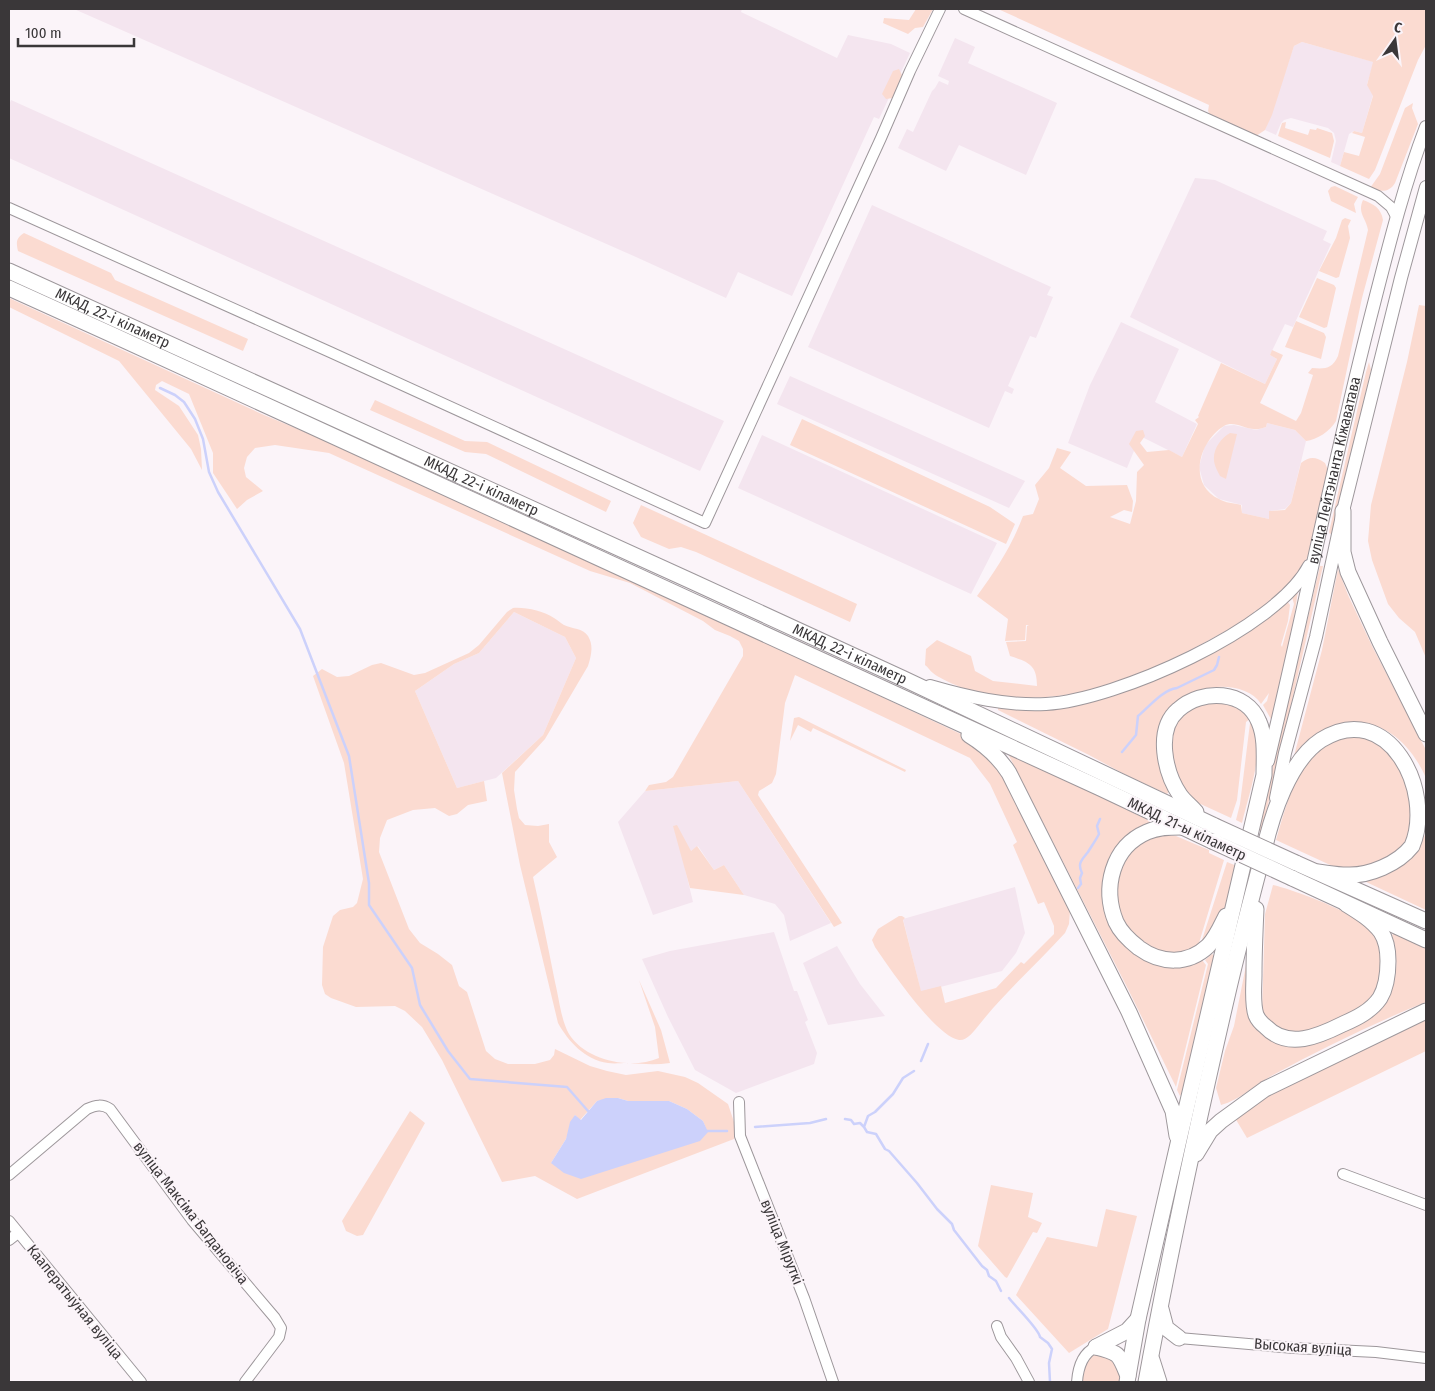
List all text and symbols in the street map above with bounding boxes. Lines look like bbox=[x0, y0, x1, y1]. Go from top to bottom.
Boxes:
scale bar bbox=[18, 15, 134, 47]
north arrow bbox=[1370, 15, 1420, 65]
text: С bbox=[1392, 19, 1404, 37]
text: 100 m bbox=[25, 24, 62, 42]
street label: МКАД, 22-і кіламетр bbox=[53, 284, 173, 352]
street label: вуліца Лейтэнанта Кіжаватава bbox=[1304, 375, 1364, 566]
street label: МКАД, 22-і кіламетр bbox=[421, 452, 542, 520]
street label: МКАД, 22-і кіламетр bbox=[790, 620, 910, 688]
street label: МКАД, 21-ы кіламетр bbox=[1125, 794, 1249, 864]
street label: вуліца Максіма Багдановіча bbox=[130, 1138, 252, 1288]
street label: вуліца Міруткі bbox=[757, 1197, 807, 1287]
street label: Кааператыўная вуліца bbox=[23, 1241, 127, 1363]
street label: Высокая вуліца bbox=[1254, 1335, 1352, 1359]

